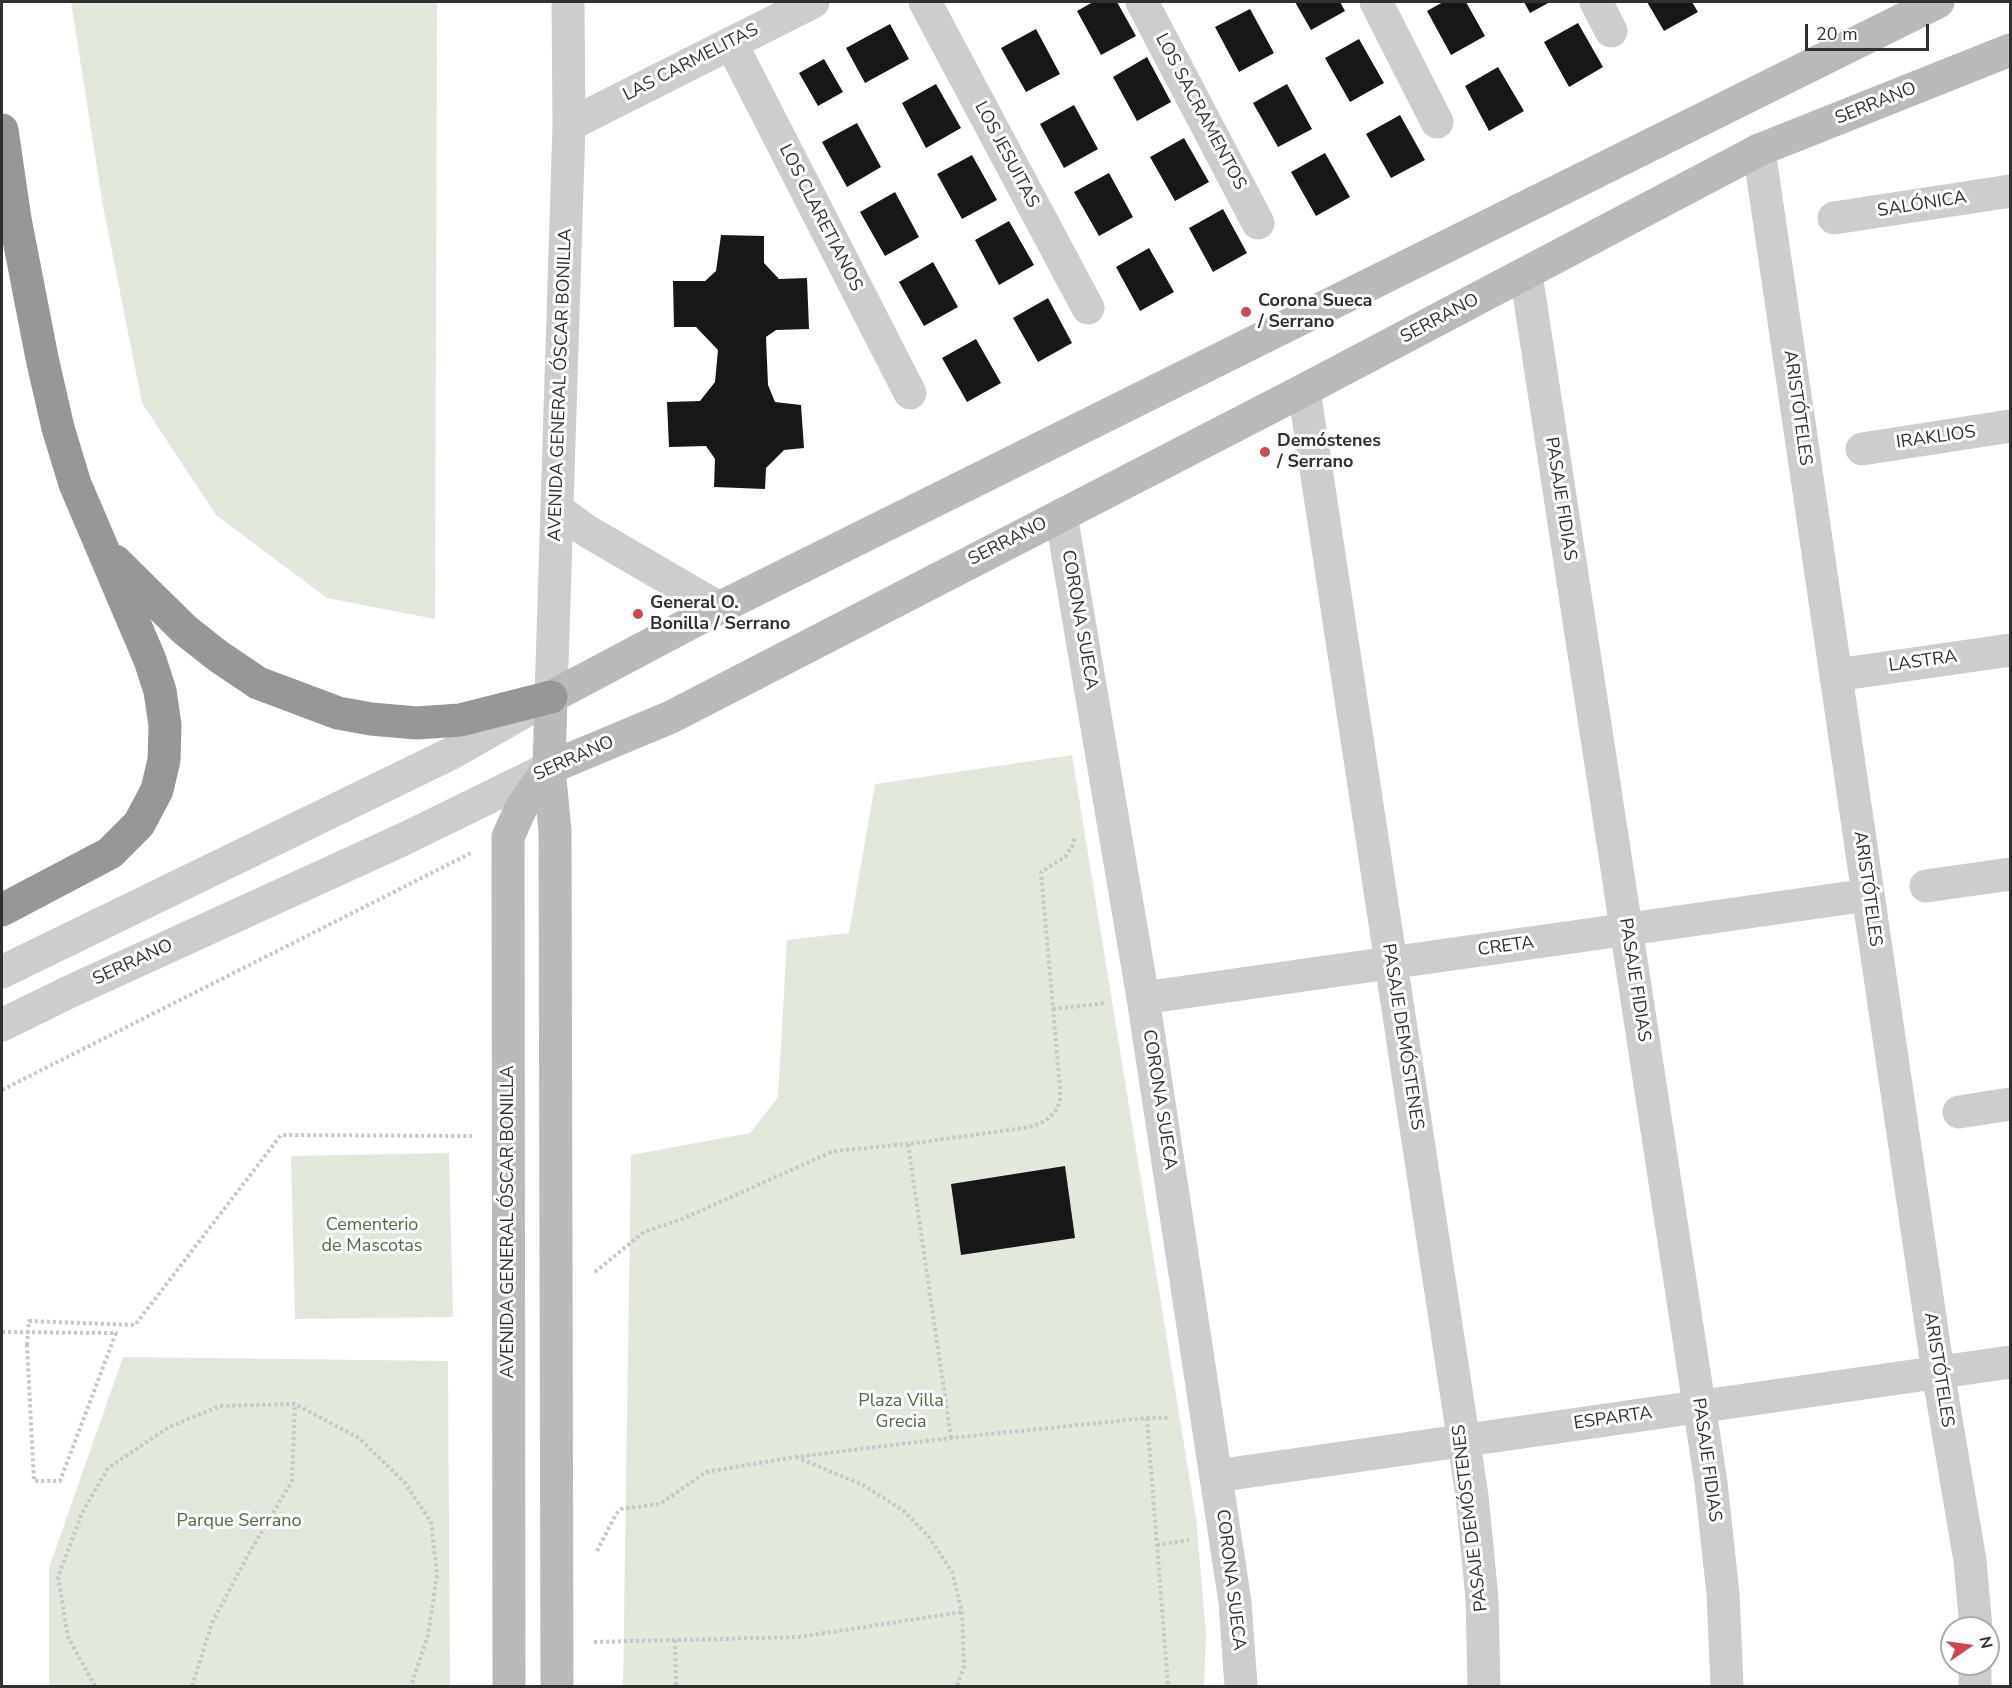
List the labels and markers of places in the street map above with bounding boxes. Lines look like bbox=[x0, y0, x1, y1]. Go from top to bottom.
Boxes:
place label: Corona Sueca / Serrano bbox=[1258, 291, 1372, 334]
marker: Corona Sueca / Serrano bbox=[1239, 305, 1253, 319]
place label: Demóstenes / Serrano bbox=[1277, 431, 1381, 474]
marker: Demóstenes / Serrano bbox=[1258, 445, 1272, 459]
place label: General O. Bonilla / Serrano bbox=[650, 593, 790, 636]
marker: General O. Bonilla / Serrano bbox=[631, 607, 645, 621]

